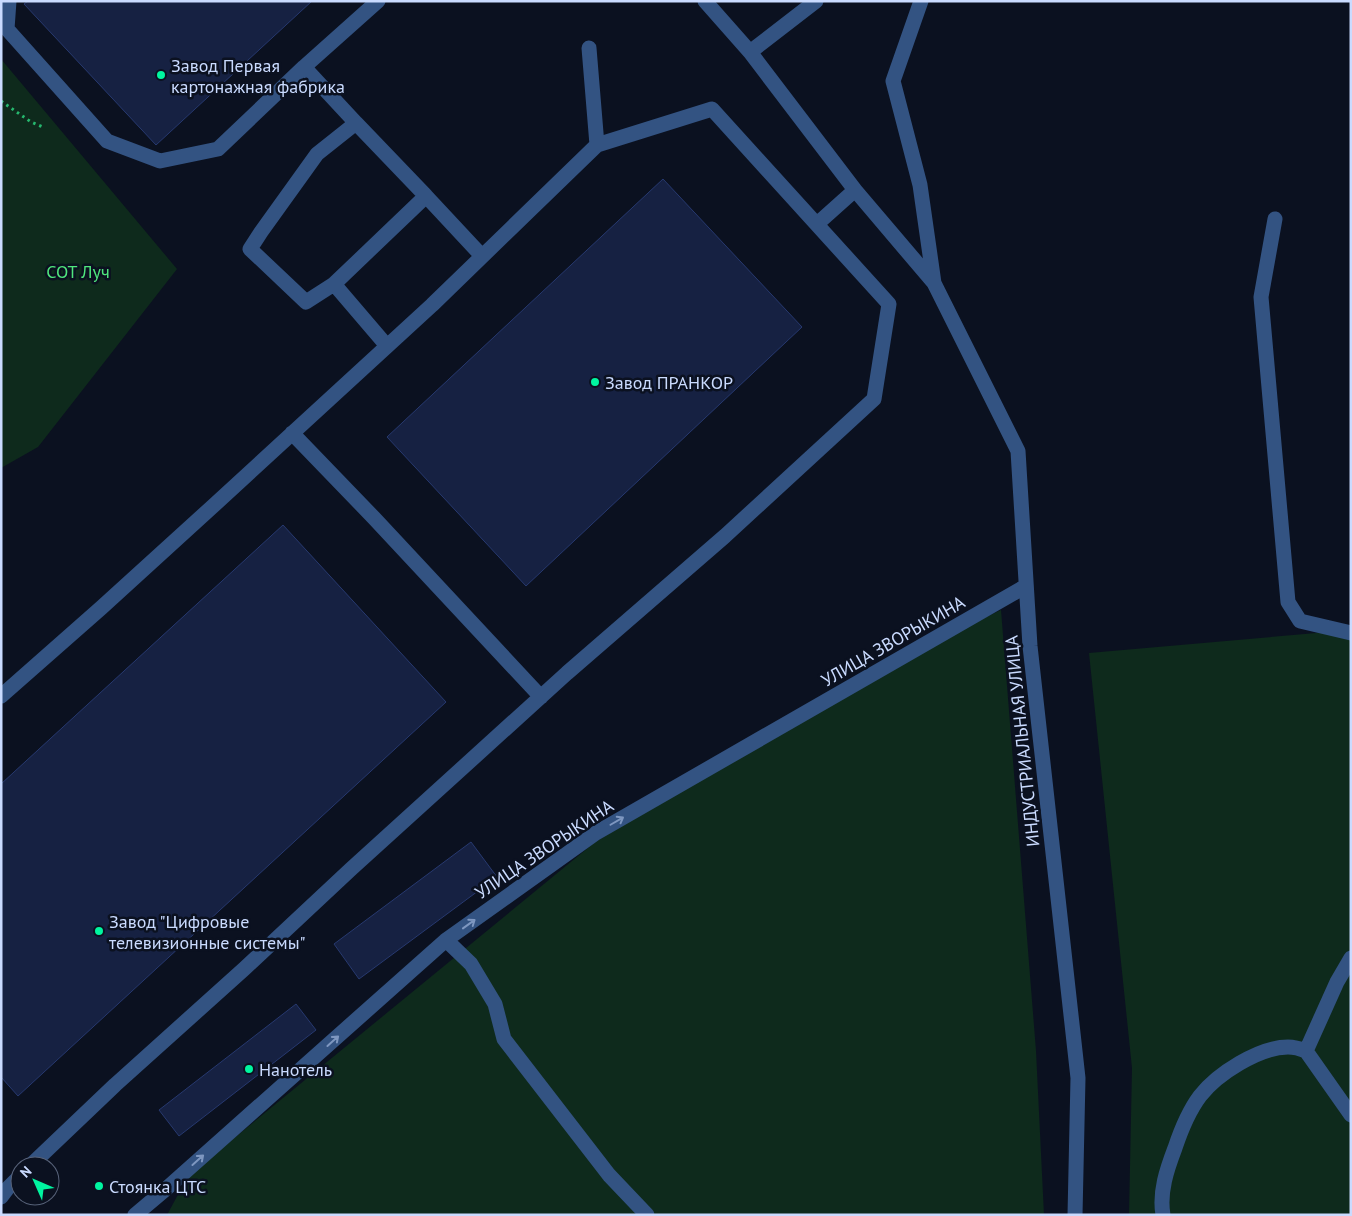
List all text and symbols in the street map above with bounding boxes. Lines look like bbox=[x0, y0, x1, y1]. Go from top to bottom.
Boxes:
place label: Завод Первая картонажная фабрика bbox=[171, 54, 345, 98]
marker: Завод Первая картонажная фабрика bbox=[155, 69, 167, 81]
park label: СОТ Луч bbox=[46, 260, 110, 283]
place label: Завод ПРАНКОР bbox=[605, 371, 733, 394]
marker: Завод ПРАНКОР bbox=[589, 376, 601, 388]
street label: УЛИЦА ЗВОРЫКИНА bbox=[817, 590, 969, 692]
street label: ИНДУСТРИАЛЬНАЯ УЛИЦА bbox=[999, 634, 1045, 848]
street label: УЛИЦА ЗВОРЫКИНА bbox=[470, 794, 618, 904]
one-way arrow bbox=[609, 815, 623, 825]
place label: Завод "Цифровые телевизионные системы" bbox=[109, 910, 306, 954]
one-way arrow bbox=[462, 918, 475, 929]
marker: Завод "Цифровые телевизионные системы" bbox=[93, 925, 105, 937]
one-way arrow bbox=[326, 1035, 339, 1047]
place label: Нанотель bbox=[259, 1058, 332, 1081]
marker: Нанотель bbox=[243, 1063, 255, 1075]
one-way arrow bbox=[192, 1155, 205, 1166]
north arrow bbox=[10, 1156, 60, 1206]
text: N bbox=[16, 1162, 35, 1181]
place label: Стоянка ЦТС bbox=[109, 1175, 206, 1198]
marker: Стоянка ЦТС bbox=[93, 1180, 105, 1192]

